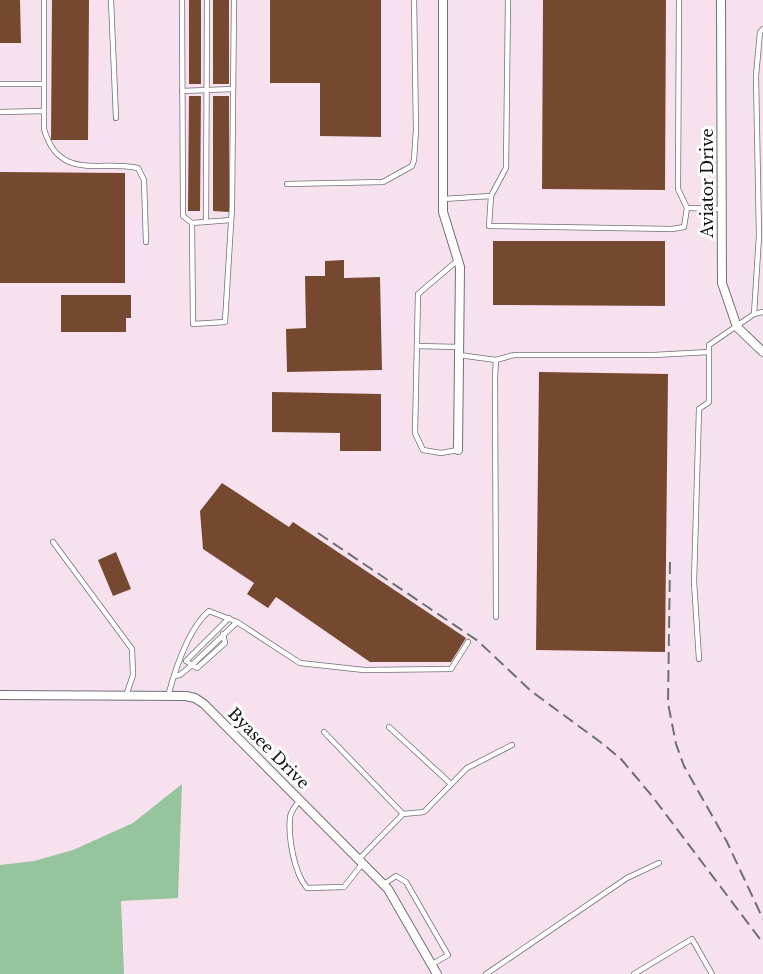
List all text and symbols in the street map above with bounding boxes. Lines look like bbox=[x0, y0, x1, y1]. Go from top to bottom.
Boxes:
street label: Aviator Drive bbox=[697, 128, 717, 239]
street label: Byasee Drive bbox=[224, 703, 314, 793]

